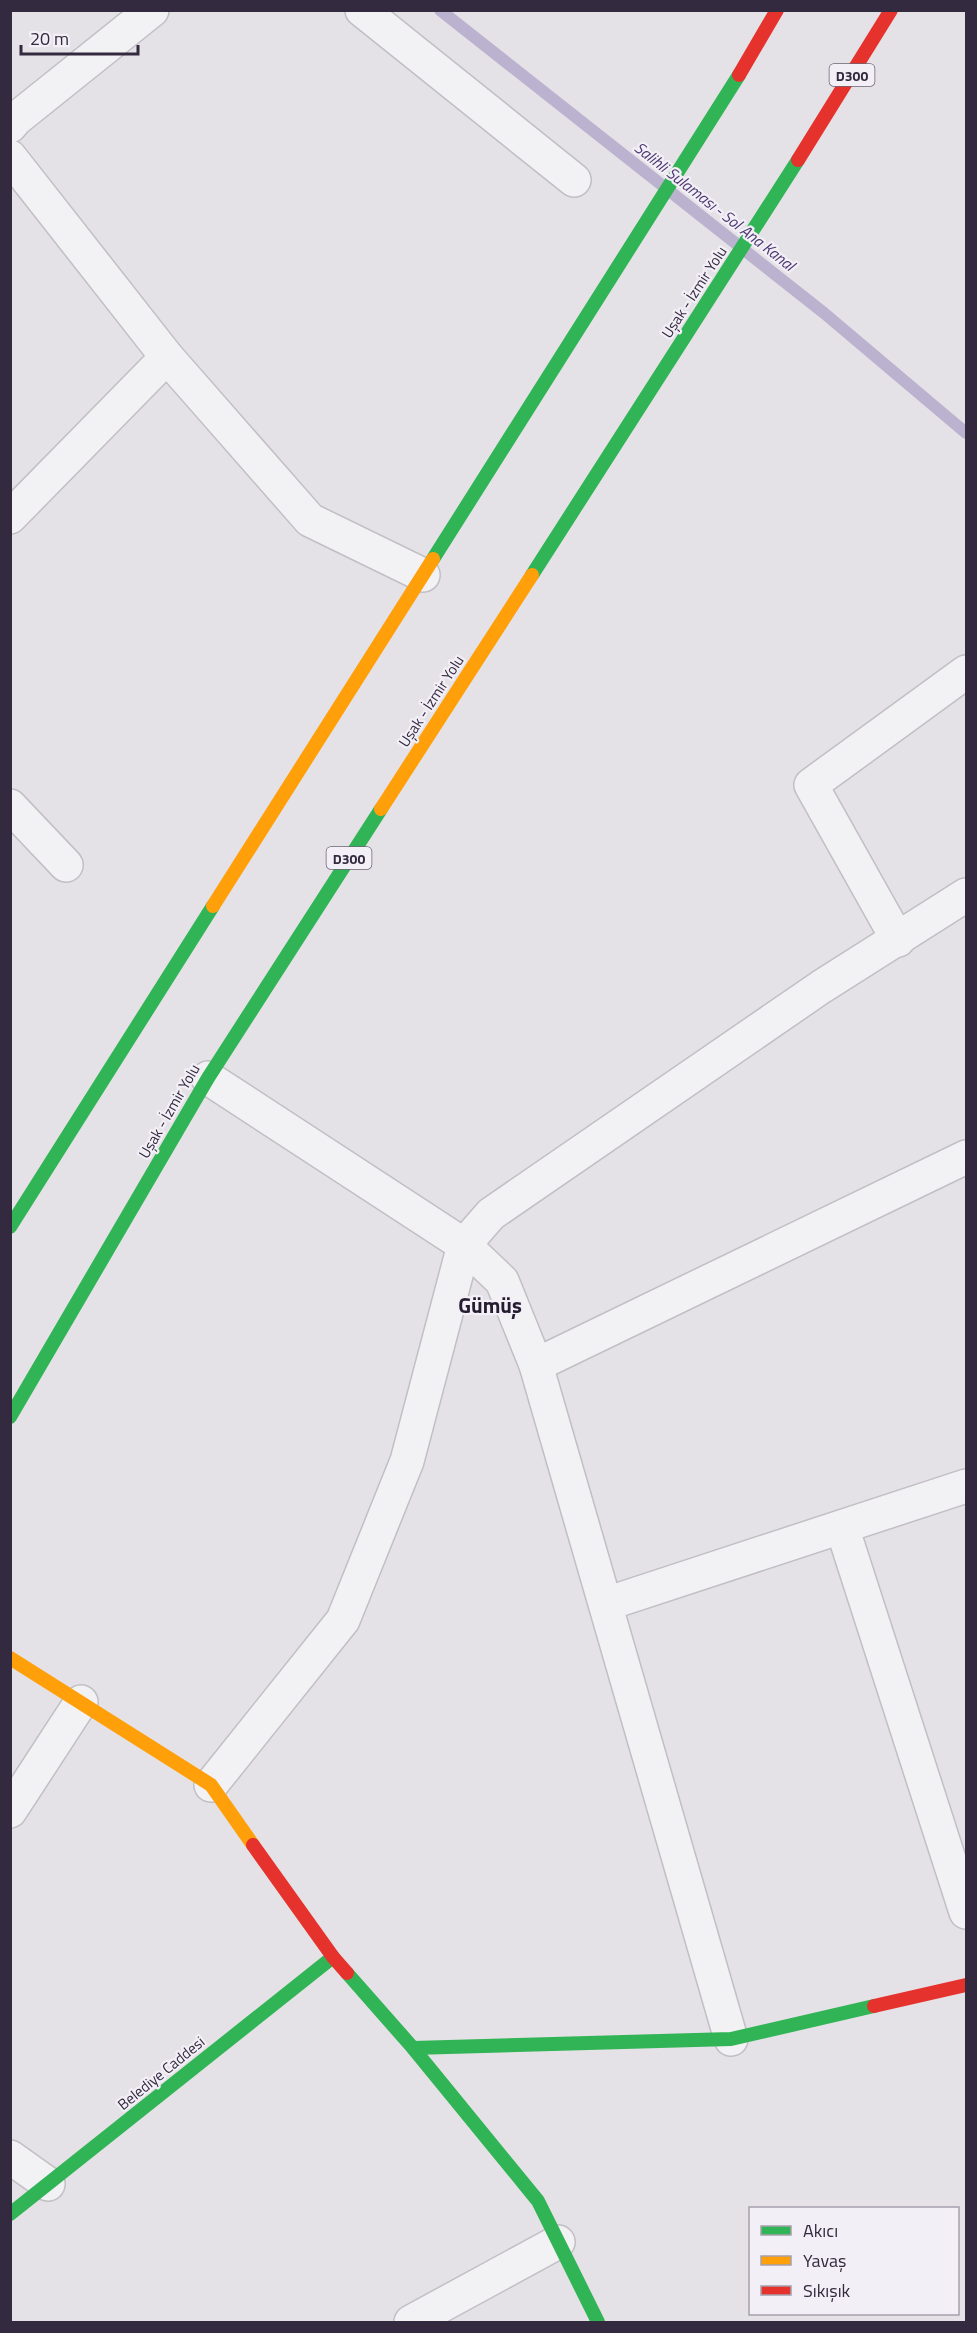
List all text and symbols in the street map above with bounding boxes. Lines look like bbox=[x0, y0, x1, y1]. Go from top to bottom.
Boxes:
scale bar bbox=[21, 18, 138, 56]
text: 20 m bbox=[30, 25, 69, 52]
road number: D300 bbox=[830, 64, 874, 86]
water label: Salihli Sulaması - Sol Ana Kanal bbox=[630, 136, 802, 277]
street label: Uşak - İzmir Yolu bbox=[656, 241, 732, 343]
street label: Uşak - İzmir Yolu bbox=[393, 650, 469, 752]
road number: D300 bbox=[326, 847, 372, 869]
street label: Uşak - İzmir Yolu bbox=[133, 1060, 205, 1162]
district label: Gümüş bbox=[458, 1289, 522, 1321]
street label: Belediye Caddesi bbox=[112, 2031, 210, 2115]
legend bbox=[749, 2207, 959, 2315]
text: Akıcı bbox=[803, 2217, 838, 2244]
text: Yavaş bbox=[803, 2247, 846, 2274]
text: Sıkışık bbox=[803, 2277, 851, 2304]

